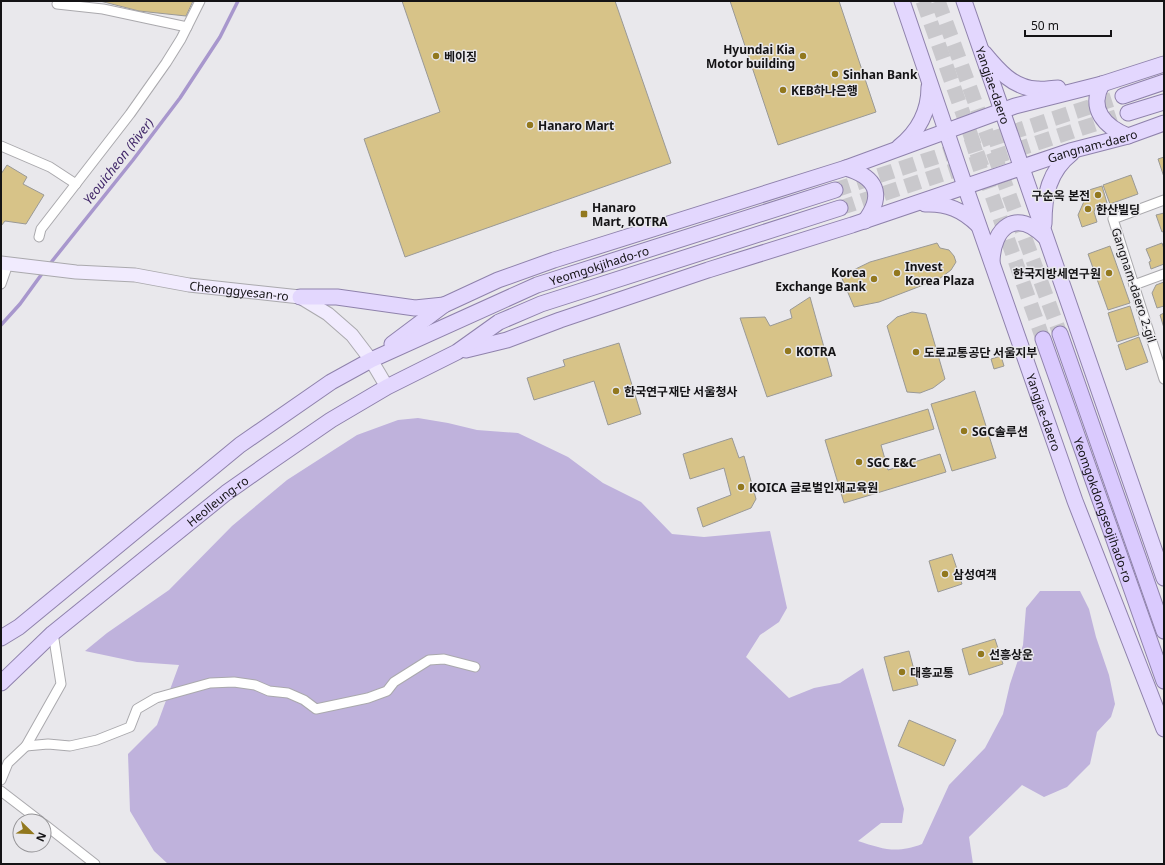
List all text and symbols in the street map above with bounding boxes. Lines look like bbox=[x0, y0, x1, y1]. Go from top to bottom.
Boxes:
scale bar bbox=[1025, 12, 1111, 38]
text: 50 m bbox=[1031, 17, 1059, 34]
place label: Hyundai Kia Motor building bbox=[706, 41, 795, 72]
street label: Yangjae-daero bbox=[972, 44, 1014, 126]
place label: 베이징 bbox=[444, 48, 477, 65]
marker: 베이징 bbox=[431, 51, 441, 61]
marker: Hyundai Kia Motor building bbox=[798, 51, 808, 61]
place label: Sinhan Bank bbox=[843, 66, 918, 83]
marker: Sinhan Bank bbox=[830, 69, 840, 79]
place label: KEB하나은행 bbox=[791, 82, 858, 99]
marker: KEB하나은행 bbox=[778, 85, 788, 95]
water label: Yeouicheon (River) bbox=[79, 114, 158, 208]
place label: Hanaro Mart bbox=[538, 117, 614, 134]
marker: Hanaro Mart bbox=[525, 120, 535, 130]
street label: Gangnam-daero bbox=[1045, 125, 1140, 167]
place label: 구순옥 본전 bbox=[1032, 187, 1090, 204]
marker: 구순옥 본전 bbox=[1093, 190, 1103, 200]
place label: Hanaro Mart, KOTRA bbox=[592, 199, 668, 230]
place label: 한산빌딩 bbox=[1096, 201, 1140, 218]
marker: 한산빌딩 bbox=[1083, 204, 1093, 214]
marker: Hanaro Mart, KOTRA bbox=[579, 209, 589, 219]
street label: Gangnam-daero 2-gil bbox=[1107, 225, 1161, 345]
street label: Yeomgokjihado-ro bbox=[547, 241, 651, 289]
place label: Invest Korea Plaza bbox=[905, 258, 974, 289]
place label: Korea Exchange Bank bbox=[775, 264, 867, 295]
place label: 한국지방세연구원 bbox=[1013, 265, 1101, 282]
marker: Invest Korea Plaza bbox=[892, 268, 902, 278]
marker: 한국지방세연구원 bbox=[1104, 268, 1114, 278]
marker: Korea Exchange Bank bbox=[869, 274, 879, 284]
street label: Cheonggyesan-ro bbox=[189, 277, 290, 304]
place label: KOTRA bbox=[796, 343, 837, 360]
place label: 도로교통공단 서울지부 bbox=[924, 344, 1038, 361]
marker: KOTRA bbox=[783, 346, 793, 356]
marker: 도로교통공단 서울지부 bbox=[911, 347, 921, 357]
street label: Yangjae-daero bbox=[1023, 371, 1065, 453]
place label: 한국연구재단 서울청사 bbox=[624, 383, 738, 400]
marker: 한국연구재단 서울청사 bbox=[611, 386, 621, 396]
place label: SGC솔루션 bbox=[972, 423, 1028, 440]
marker: SGC솔루션 bbox=[959, 426, 969, 436]
street label: Yeomgokdongseojihado-ro bbox=[1070, 435, 1137, 584]
place label: SGC E&C bbox=[867, 454, 917, 471]
marker: SGC E&C bbox=[854, 457, 864, 467]
street label: Heolleung-ro bbox=[183, 471, 252, 530]
place label: KOICA 글로벌인재교육원 bbox=[749, 479, 878, 496]
marker: KOICA 글로벌인재교육원 bbox=[736, 482, 746, 492]
place label: 삼성여객 bbox=[953, 566, 997, 583]
marker: 삼성여객 bbox=[940, 569, 950, 579]
place label: 선흥상운 bbox=[989, 646, 1033, 663]
marker: 선흥상운 bbox=[976, 649, 986, 659]
place label: 대흥교통 bbox=[910, 664, 954, 681]
marker: 대흥교통 bbox=[897, 667, 907, 677]
north arrow bbox=[12, 813, 52, 853]
text: N bbox=[33, 830, 50, 844]

